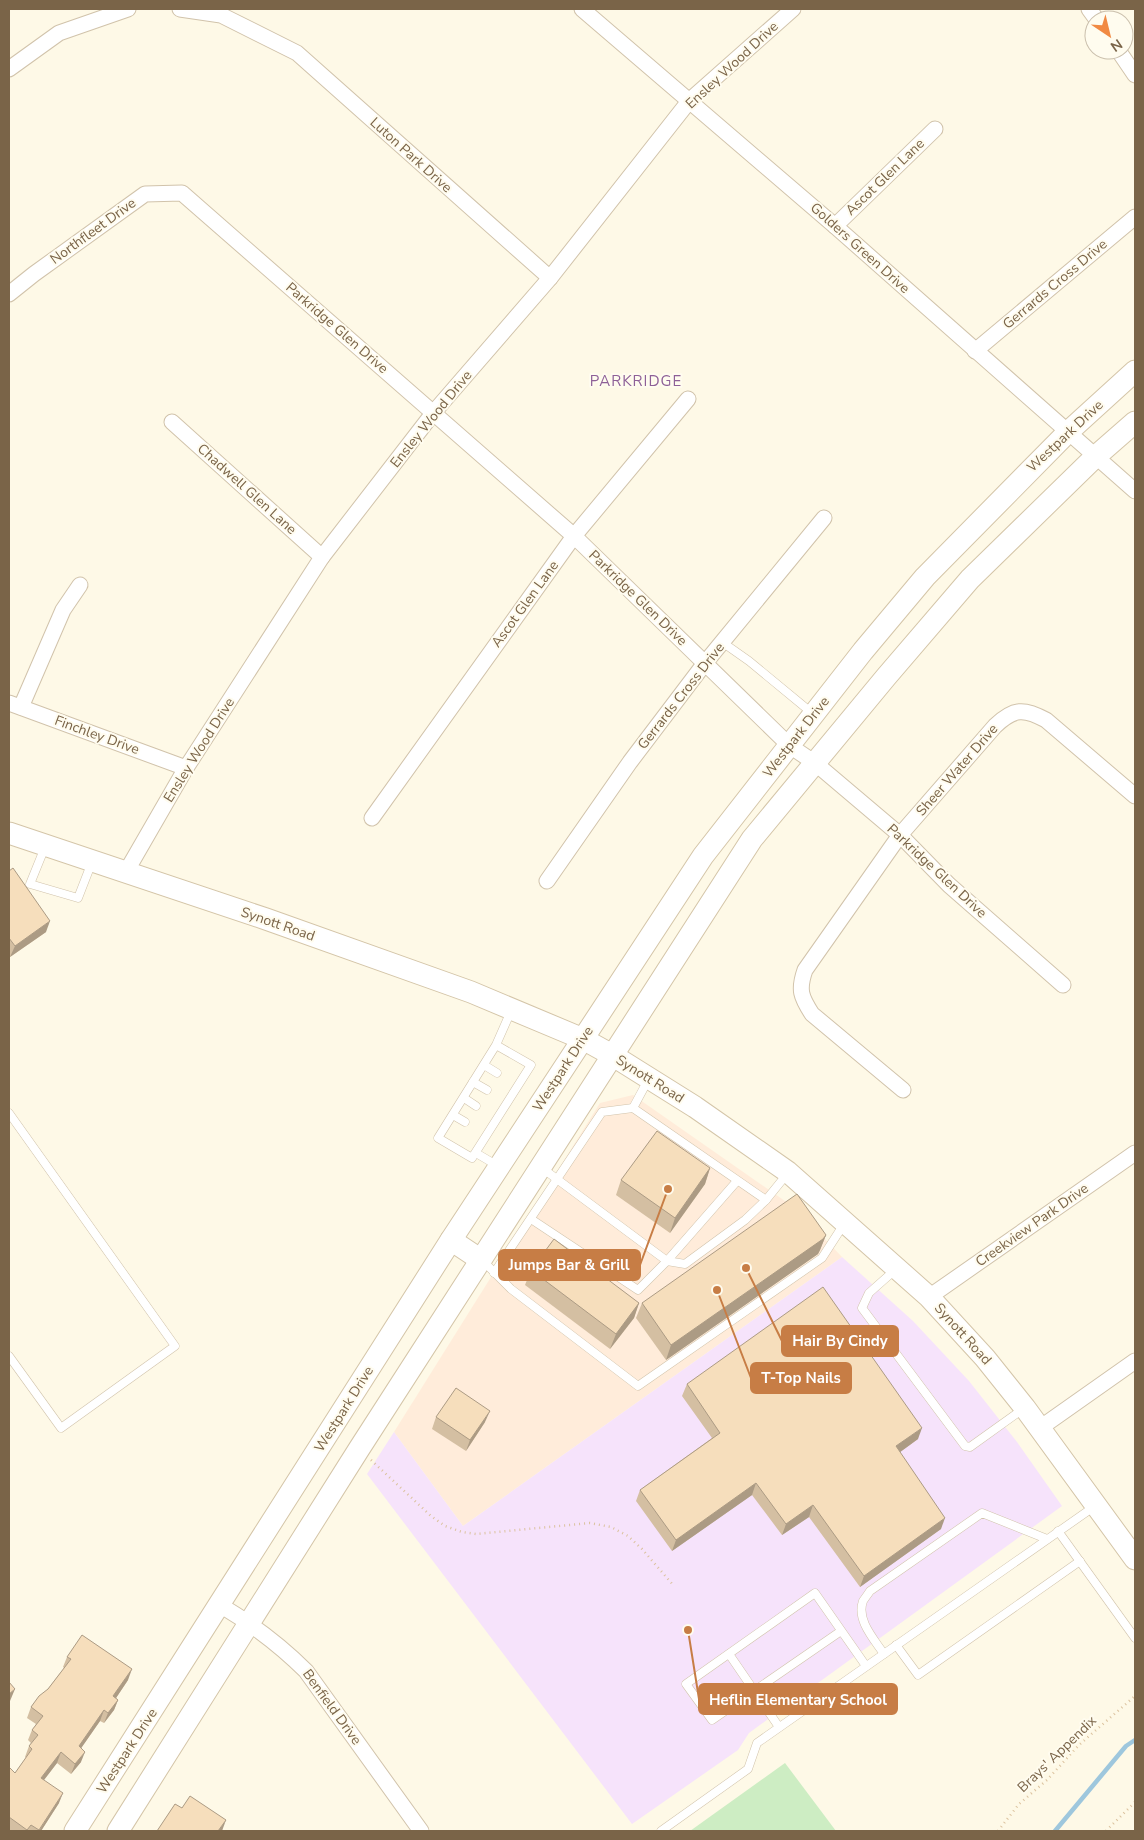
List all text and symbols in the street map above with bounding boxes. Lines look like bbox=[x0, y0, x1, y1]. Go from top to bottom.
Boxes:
north arrow bbox=[1084, 10, 1134, 60]
street label: Ensley Wood Drive bbox=[682, 17, 782, 113]
text: N bbox=[1106, 34, 1126, 56]
street label: Luton Park Drive bbox=[366, 113, 456, 197]
street label: Ascot Glen Lane bbox=[841, 134, 929, 220]
street label: Northfleet Drive bbox=[46, 193, 140, 269]
street label: Golders Green Drive bbox=[806, 198, 914, 298]
street label: Gerrards Cross Drive bbox=[999, 235, 1111, 333]
street label: Parkridge Glen Drive bbox=[282, 278, 392, 378]
street label: Ensley Wood Drive bbox=[386, 366, 476, 472]
district label: PARKRIDGE bbox=[590, 371, 682, 391]
street label: Westpark Drive bbox=[1023, 396, 1107, 476]
street label: Chadwell Glen Lane bbox=[193, 439, 301, 539]
street label: Parkridge Glen Drive bbox=[585, 546, 691, 650]
street label: Ascot Glen Lane bbox=[487, 557, 563, 651]
street label: Gerrards Cross Drive bbox=[633, 639, 729, 753]
street label: Westpark Drive bbox=[758, 693, 834, 781]
street label: Ensley Wood Drive bbox=[159, 694, 239, 806]
street label: Finchley Drive bbox=[52, 711, 142, 759]
street label: Sheer Water Drive bbox=[912, 720, 1002, 820]
street label: Parkridge Glen Drive bbox=[883, 820, 991, 922]
street label: Synott Road bbox=[238, 902, 318, 946]
street label: Westpark Drive bbox=[528, 1023, 598, 1115]
street label: Synott Road bbox=[612, 1050, 688, 1108]
street label: Creekview Park Drive bbox=[972, 1179, 1092, 1271]
callout: Jumps Bar & Grill bbox=[499, 1250, 640, 1280]
text: Jumps Bar & Grill bbox=[507, 1255, 630, 1275]
street label: Synott Road bbox=[930, 1299, 996, 1369]
callout: Hair By Cindy bbox=[782, 1326, 898, 1356]
text: Hair By Cindy bbox=[792, 1331, 888, 1351]
street label: Westpark Drive bbox=[310, 1362, 378, 1456]
callout: T-Top Nails bbox=[751, 1363, 851, 1393]
text: T-Top Nails bbox=[761, 1368, 841, 1388]
street label: Benfield Drive bbox=[298, 1665, 366, 1749]
callout: Heflin Elementary School bbox=[699, 1684, 897, 1714]
text: Heflin Elementary School bbox=[709, 1690, 887, 1710]
street label: Westpark Drive bbox=[92, 1705, 162, 1797]
street label: Brays' Appendix bbox=[1013, 1711, 1101, 1797]

